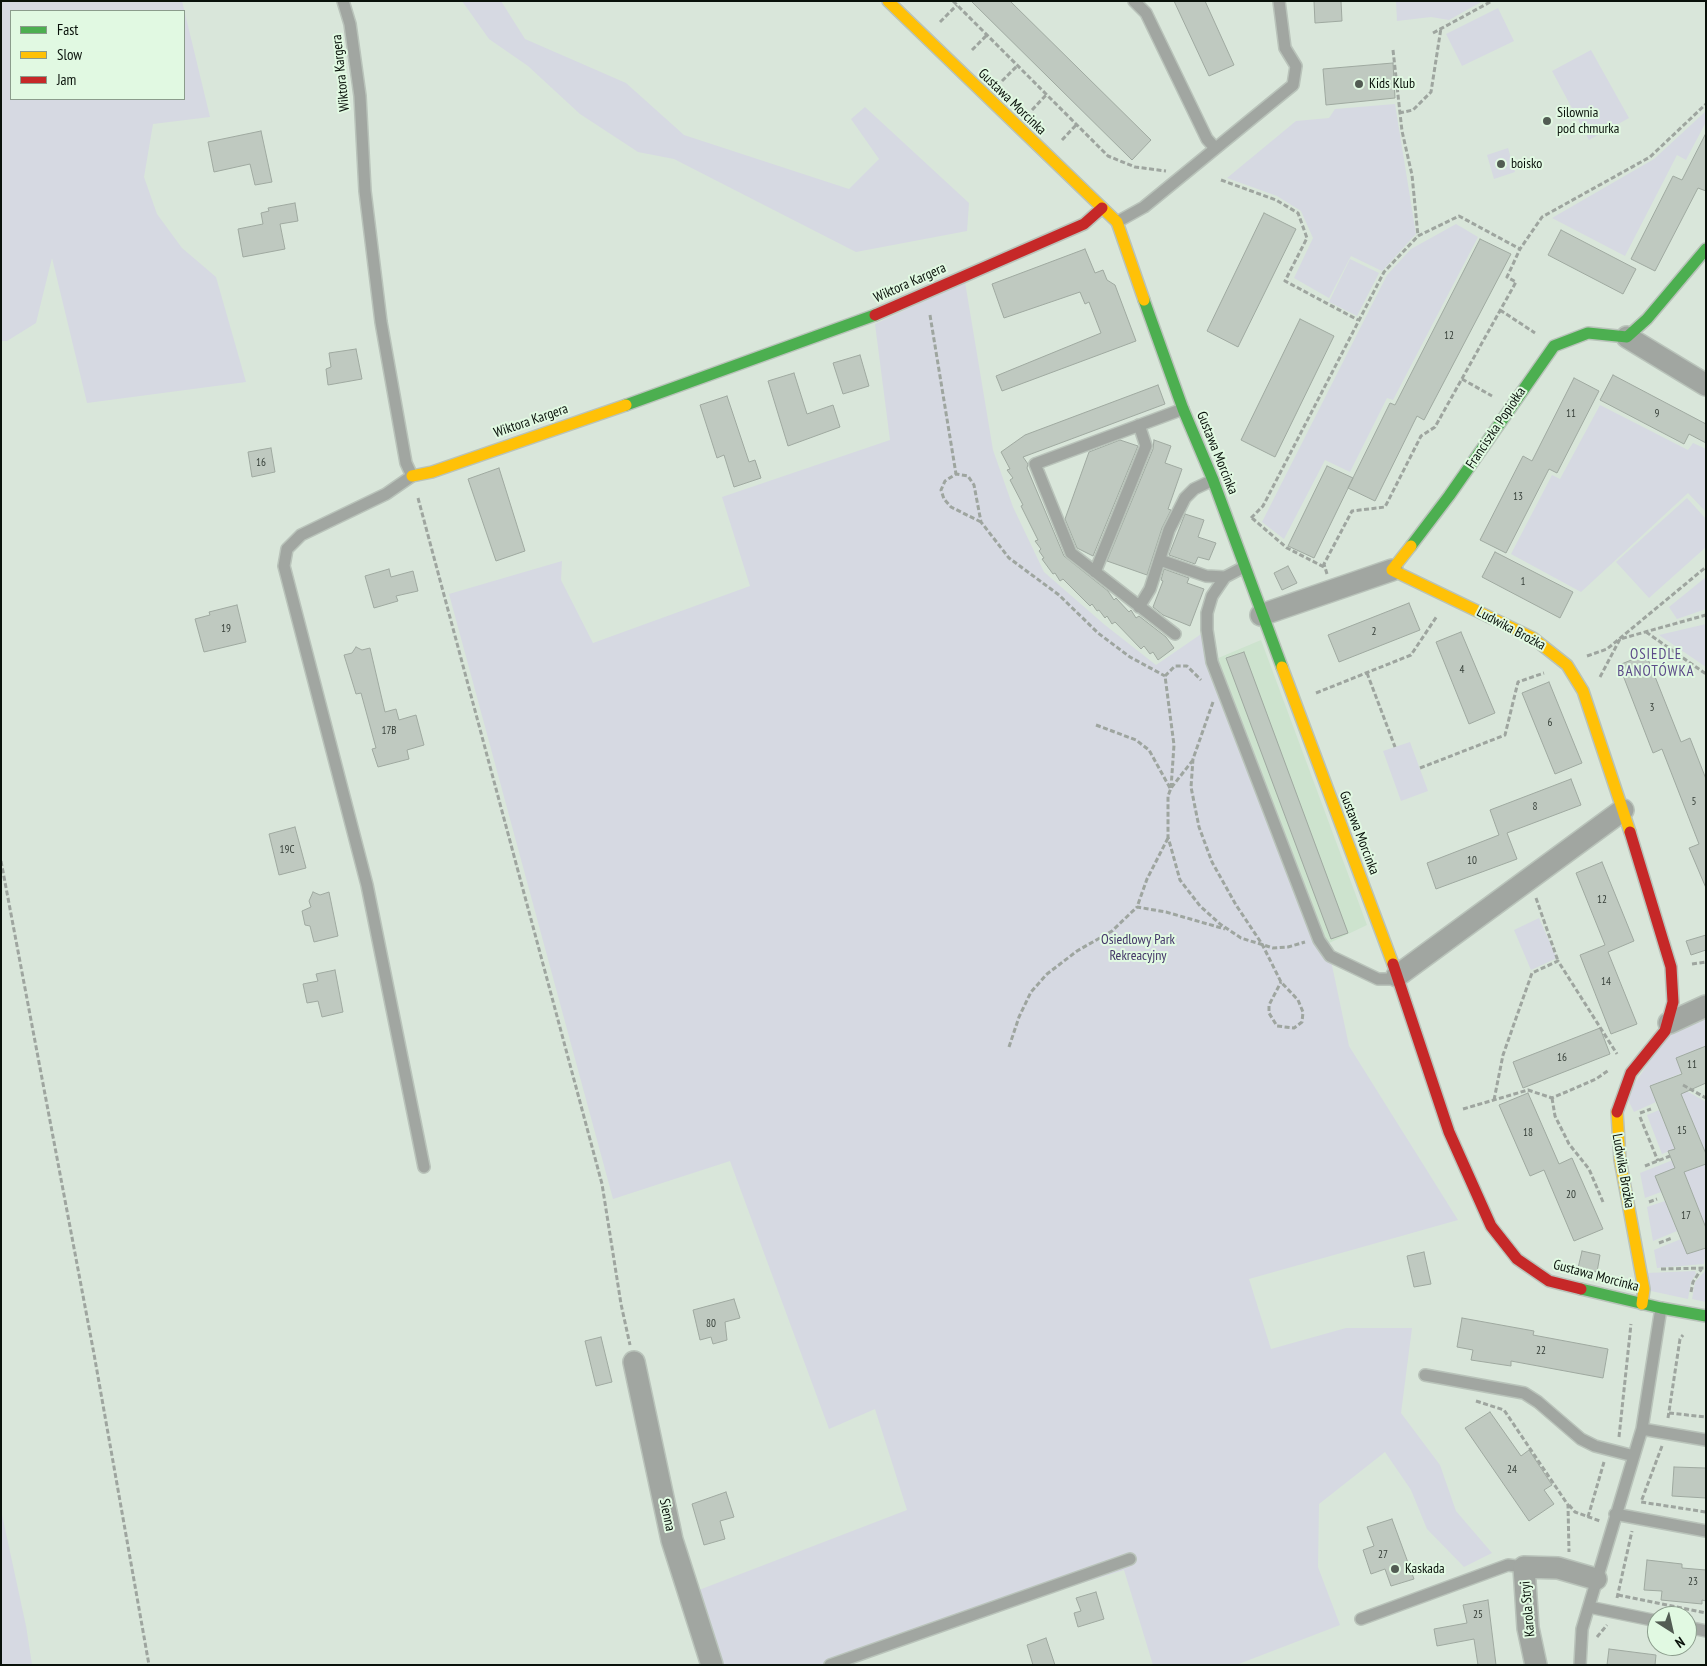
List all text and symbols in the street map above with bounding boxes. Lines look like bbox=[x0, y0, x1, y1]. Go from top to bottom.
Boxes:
legend bbox=[10, 10, 185, 100]
text: Fast bbox=[57, 20, 78, 39]
street label: Wiktora Kargera bbox=[329, 34, 353, 112]
text: Slow bbox=[57, 45, 82, 64]
street label: Gustawa Morcinka bbox=[975, 65, 1049, 139]
text: Jam bbox=[57, 70, 76, 89]
place label: Kids Klub bbox=[1369, 76, 1415, 92]
marker: Kids Klub bbox=[1353, 78, 1365, 90]
place label: Silownia pod chmurka bbox=[1557, 105, 1619, 138]
marker: Silownia pod chmurka bbox=[1541, 115, 1553, 127]
place label: boisko bbox=[1511, 156, 1542, 172]
marker: boisko bbox=[1495, 158, 1507, 170]
street label: Wiktora Kargera bbox=[871, 260, 949, 306]
house number: 12 bbox=[1444, 329, 1454, 343]
street label: Franciszka Popiołka bbox=[1463, 384, 1529, 472]
street label: Wiktora Kargera bbox=[492, 400, 570, 442]
house number: 11 bbox=[1566, 407, 1576, 421]
house number: 9 bbox=[1655, 407, 1659, 421]
street label: Gustawa Morcinka bbox=[1193, 409, 1241, 497]
house number: 16 bbox=[256, 456, 266, 470]
house number: 13 bbox=[1513, 490, 1523, 504]
house number: 1 bbox=[1521, 575, 1525, 589]
street label: Ludwika Brożka bbox=[1474, 604, 1548, 654]
house number: 19 bbox=[221, 622, 231, 636]
house number: 2 bbox=[1372, 625, 1376, 639]
district label: OSIEDLE BANOTÓWKA bbox=[1616, 646, 1696, 681]
house number: 4 bbox=[1460, 663, 1464, 677]
house number: 3 bbox=[1650, 701, 1654, 715]
house number: 6 bbox=[1548, 716, 1552, 730]
house number: 17B bbox=[381, 724, 397, 738]
street label: Gustawa Morcinka bbox=[1335, 789, 1383, 877]
house number: 5 bbox=[1692, 795, 1696, 809]
house number: 8 bbox=[1533, 800, 1537, 814]
house number: 19C bbox=[280, 843, 294, 857]
house number: 10 bbox=[1467, 854, 1477, 868]
house number: 12 bbox=[1597, 893, 1607, 907]
park label: Osiedlowy Park Rekreacyjny bbox=[1101, 932, 1175, 964]
house number: 14 bbox=[1601, 975, 1611, 989]
house number: 16 bbox=[1557, 1051, 1567, 1065]
house number: 11 bbox=[1687, 1058, 1697, 1072]
house number: 15 bbox=[1677, 1124, 1687, 1138]
house number: 18 bbox=[1523, 1126, 1533, 1140]
street label: Ludwika Brożka bbox=[1608, 1132, 1638, 1210]
house number: 20 bbox=[1566, 1188, 1576, 1202]
house number: 17 bbox=[1681, 1209, 1691, 1223]
street label: Gustawa Morcinka bbox=[1551, 1257, 1641, 1295]
house number: 80 bbox=[706, 1317, 716, 1331]
house number: 22 bbox=[1536, 1344, 1546, 1358]
house number: 24 bbox=[1507, 1463, 1517, 1477]
street label: Sienna bbox=[655, 1497, 679, 1533]
house number: 27 bbox=[1378, 1548, 1388, 1562]
place label: Kaskada bbox=[1405, 1561, 1445, 1577]
marker: Kaskada bbox=[1389, 1563, 1401, 1575]
house number: 23 bbox=[1688, 1575, 1698, 1589]
street label: Karola Stryi bbox=[1517, 1580, 1539, 1638]
north arrow bbox=[1647, 1606, 1697, 1656]
house number: 25 bbox=[1473, 1608, 1483, 1622]
text: N bbox=[1672, 1633, 1688, 1652]

